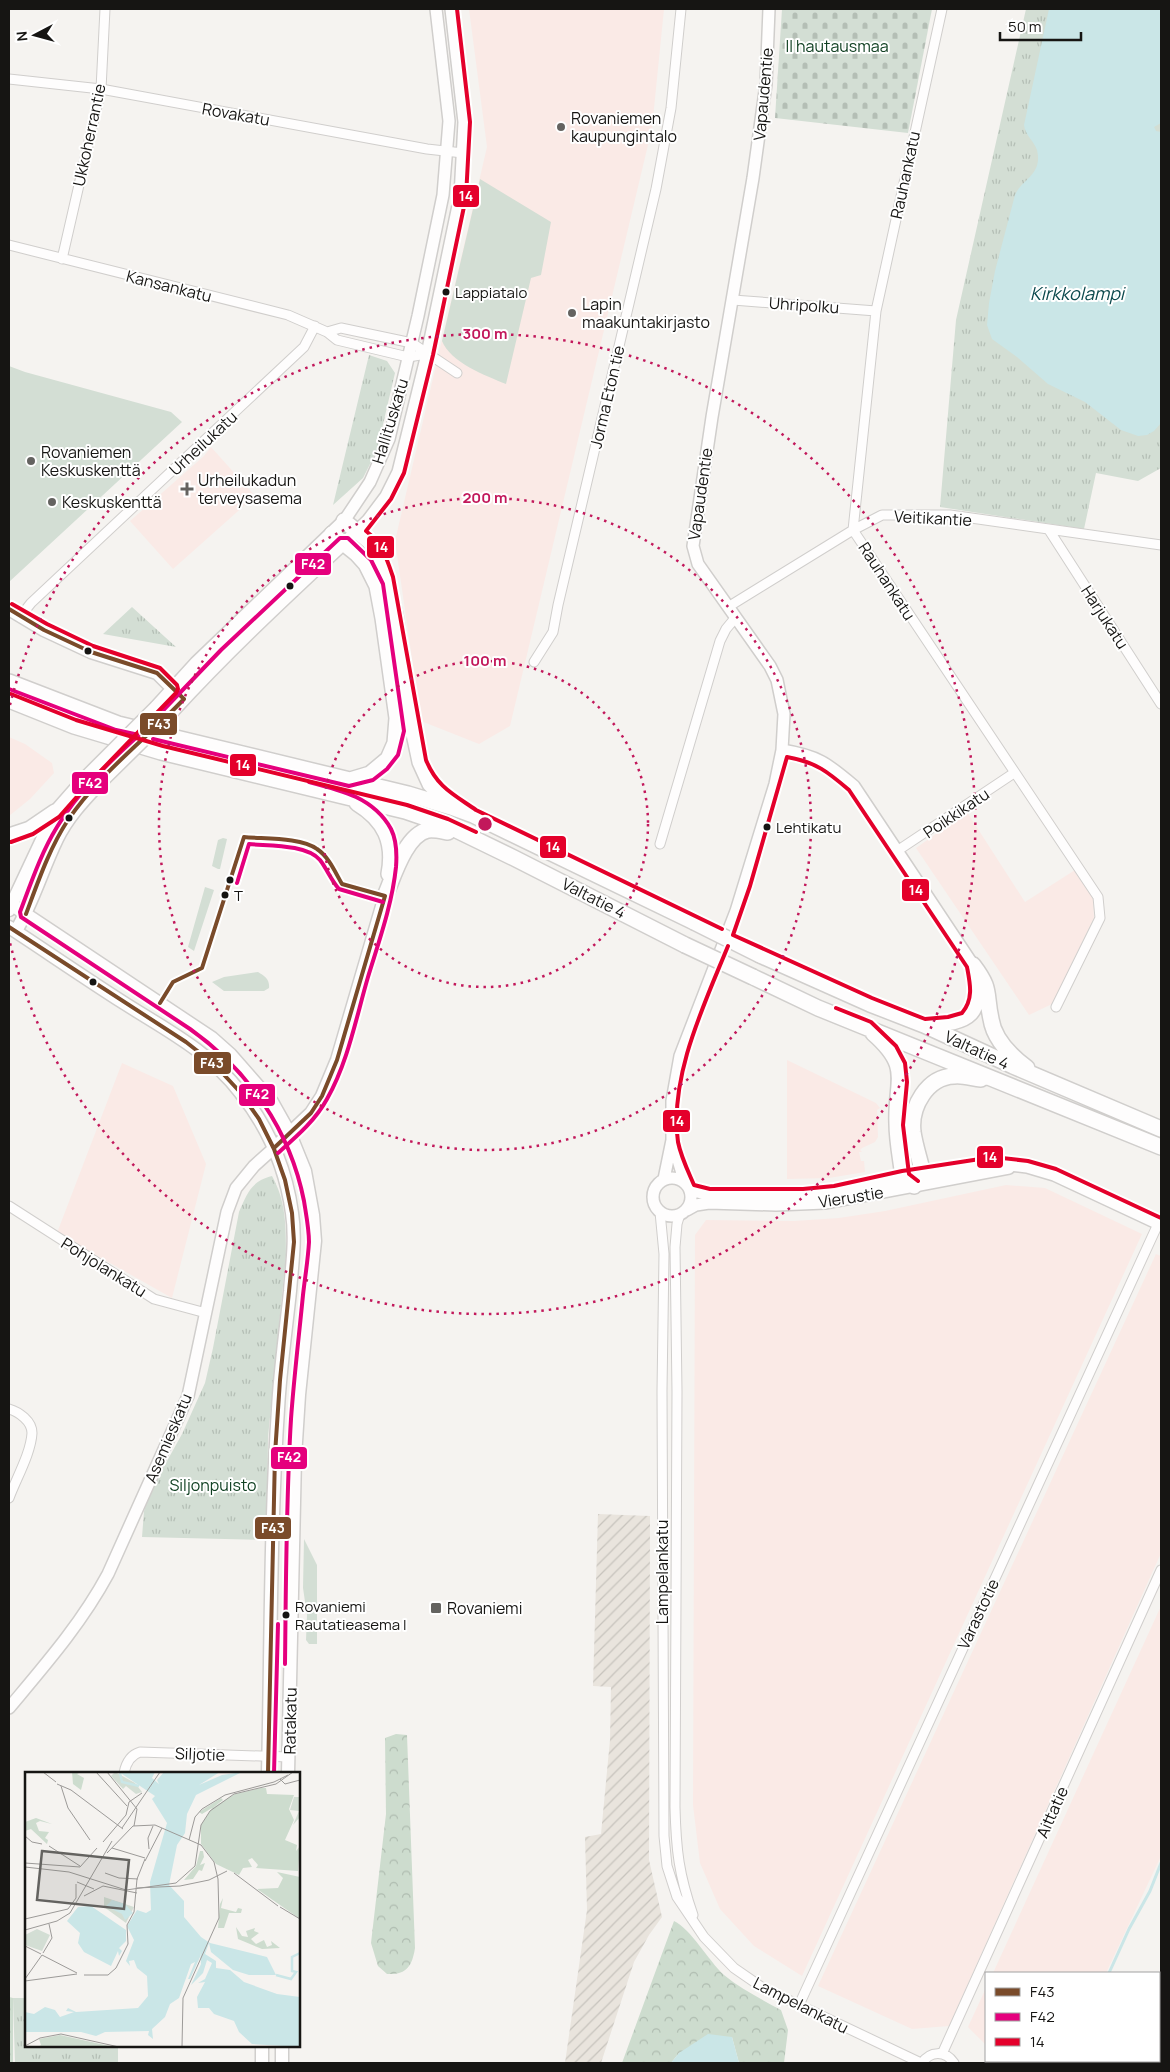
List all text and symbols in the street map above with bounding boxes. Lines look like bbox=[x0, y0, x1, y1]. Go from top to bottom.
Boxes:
north arrow bbox=[10, 10, 60, 60]
scale bar bbox=[1000, 10, 1081, 42]
text: 50 m bbox=[1008, 16, 1042, 37]
text: N bbox=[12, 30, 32, 42]
park label: II hautausmaa bbox=[785, 35, 889, 57]
street label: Vapaudentie bbox=[748, 47, 778, 141]
street label: Ukkoherrantie bbox=[67, 82, 111, 188]
street label: Rovakatu bbox=[200, 97, 272, 131]
place label: Rovaniemen kaupungintalo bbox=[571, 107, 677, 147]
marker: Rovaniemen kaupungintalo bbox=[555, 121, 567, 133]
street label: Rauhankatu bbox=[885, 129, 925, 221]
line badge: 14 bbox=[452, 184, 480, 208]
text: 14 bbox=[459, 186, 473, 205]
street label: Kansankatu bbox=[124, 265, 214, 307]
water label: Kirkkolampi bbox=[1030, 281, 1127, 305]
place label: Lappiatalo bbox=[455, 282, 527, 303]
marker: Lappiatalo bbox=[441, 287, 451, 297]
street label: Uhripolku bbox=[768, 292, 840, 318]
place label: Lapin maakuntakirjasto bbox=[582, 293, 710, 333]
marker: Lapin maakuntakirjasto bbox=[566, 307, 578, 319]
text: 300 m bbox=[463, 323, 507, 344]
street label: Jorma Eton tie bbox=[584, 343, 630, 451]
street label: Hallituskatu bbox=[367, 376, 413, 466]
street label: Urheilukatu bbox=[164, 406, 242, 480]
place label: Rovaniemen Keskuskenttä bbox=[41, 441, 141, 481]
street label: Vapaudentie bbox=[683, 446, 717, 542]
marker: Rovaniemen Keskuskenttä bbox=[25, 455, 37, 467]
place label: Urheilukadun terveysasema bbox=[198, 469, 302, 509]
marker: Urheilukadun terveysasema bbox=[180, 482, 194, 496]
text: 200 m bbox=[462, 487, 508, 508]
place label: Keskuskenttä bbox=[62, 491, 162, 513]
marker: Keskuskenttä bbox=[46, 496, 58, 508]
street label: Veitikantie bbox=[894, 505, 972, 531]
line badge: 14 bbox=[366, 535, 395, 559]
text: 14 bbox=[374, 537, 388, 556]
street label: Rauhankatu bbox=[854, 538, 920, 624]
line badge: F42 bbox=[294, 552, 332, 576]
text: F42 bbox=[301, 554, 325, 573]
unlabelled marker bbox=[285, 581, 295, 591]
street label: Harjukatu bbox=[1076, 581, 1134, 653]
unlabelled marker bbox=[83, 646, 93, 656]
text: 100 m bbox=[464, 650, 506, 671]
line badge: F43 bbox=[139, 712, 178, 736]
text: F43 bbox=[147, 714, 171, 733]
line badge: 14 bbox=[229, 753, 257, 777]
text: 14 bbox=[236, 755, 250, 774]
line badge: F42 bbox=[71, 771, 109, 795]
text: F42 bbox=[78, 773, 102, 792]
street label: Poikkikatu bbox=[919, 783, 993, 843]
unlabelled marker bbox=[64, 813, 74, 823]
centre of rings bbox=[476, 815, 494, 833]
place label: Lehtikatu bbox=[776, 817, 842, 838]
marker: Lehtikatu bbox=[762, 822, 772, 832]
line badge: 14 bbox=[539, 835, 567, 859]
text: 14 bbox=[546, 837, 560, 856]
street label: Valtatie 4 bbox=[558, 873, 630, 923]
unlabelled marker bbox=[225, 875, 235, 885]
line badge: 14 bbox=[901, 878, 930, 902]
text: 14 bbox=[909, 880, 923, 899]
place label: T bbox=[234, 885, 243, 906]
marker: T bbox=[220, 890, 230, 900]
unlabelled marker bbox=[88, 977, 98, 987]
street label: Valtatie 4 bbox=[941, 1025, 1013, 1075]
line badge: F43 bbox=[193, 1051, 232, 1075]
text: F43 bbox=[200, 1053, 224, 1072]
line badge: F42 bbox=[238, 1083, 276, 1107]
text: F42 bbox=[245, 1084, 269, 1103]
line badge: 14 bbox=[662, 1109, 691, 1133]
text: 14 bbox=[670, 1111, 684, 1130]
line badge: 14 bbox=[976, 1145, 1004, 1169]
text: 14 bbox=[983, 1147, 997, 1166]
street label: Vierustie bbox=[817, 1181, 885, 1213]
street label: Pohjolankatu bbox=[57, 1232, 151, 1302]
street label: Asemieskatu bbox=[139, 1390, 197, 1486]
line badge: F42 bbox=[270, 1446, 308, 1470]
text: F42 bbox=[277, 1447, 301, 1466]
park label: Siljonpuisto bbox=[170, 1474, 256, 1496]
line badge: F43 bbox=[254, 1516, 292, 1540]
text: F43 bbox=[261, 1518, 285, 1537]
street label: Lampelankatu bbox=[651, 1520, 673, 1624]
street label: Varastotie bbox=[952, 1575, 1004, 1653]
place label: Rovaniemi Rautatieasema I bbox=[295, 1596, 406, 1635]
place label: Rovaniemi bbox=[447, 1597, 522, 1619]
marker: Rovaniemi bbox=[429, 1601, 443, 1615]
marker: Rovaniemi Rautatieasema I bbox=[281, 1610, 291, 1620]
street label: Ratakatu bbox=[278, 1687, 302, 1755]
street label: Siljotie bbox=[174, 1742, 226, 1766]
inset map bbox=[25, 1772, 300, 2047]
street label: Aittatie bbox=[1031, 1783, 1073, 1841]
street label: Lampelankatu bbox=[750, 1972, 852, 2038]
legend bbox=[985, 1972, 1160, 2062]
text: F43 bbox=[1030, 1981, 1055, 2002]
text: F42 bbox=[1030, 2006, 1055, 2027]
text: 14 bbox=[1030, 2031, 1045, 2052]

